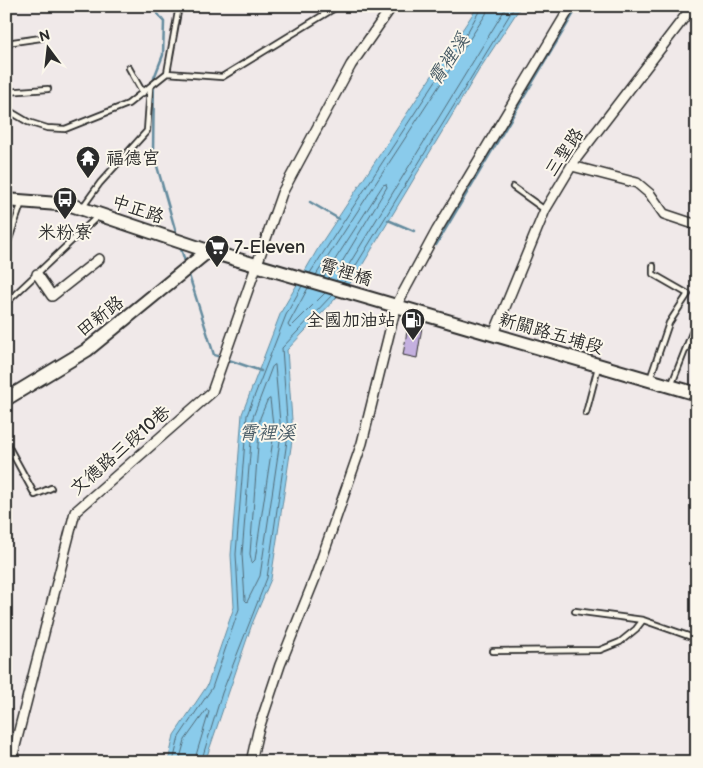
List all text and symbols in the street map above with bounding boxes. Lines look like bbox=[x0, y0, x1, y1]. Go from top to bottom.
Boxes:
north arrow bbox=[22, 22, 72, 72]
text: N bbox=[37, 26, 52, 45]
water label: 霄裡溪 bbox=[424, 29, 475, 90]
street label: 三聖路 bbox=[541, 124, 588, 181]
temple icon: 福德宮 bbox=[75, 145, 101, 179]
place label: 福德宮 bbox=[106, 148, 160, 169]
bus stop icon: 米粉寮 bbox=[52, 186, 78, 220]
street label: 中正路 bbox=[109, 191, 167, 228]
place label: 米粉寮 bbox=[38, 222, 92, 243]
supermarket icon: 7-Eleven bbox=[204, 234, 230, 268]
place label: 7-Eleven bbox=[234, 237, 305, 258]
street label: 霄裡橋 bbox=[317, 255, 375, 290]
street label: 田新路 bbox=[73, 291, 128, 341]
fuel station icon: 全國加油站 bbox=[400, 307, 426, 341]
street label: 新關路五埔段 bbox=[496, 309, 606, 358]
place label: 全國加油站 bbox=[306, 310, 396, 331]
street label: 文德路三段10巷 bbox=[66, 401, 175, 499]
water label: 霄裡溪 bbox=[238, 422, 296, 445]

